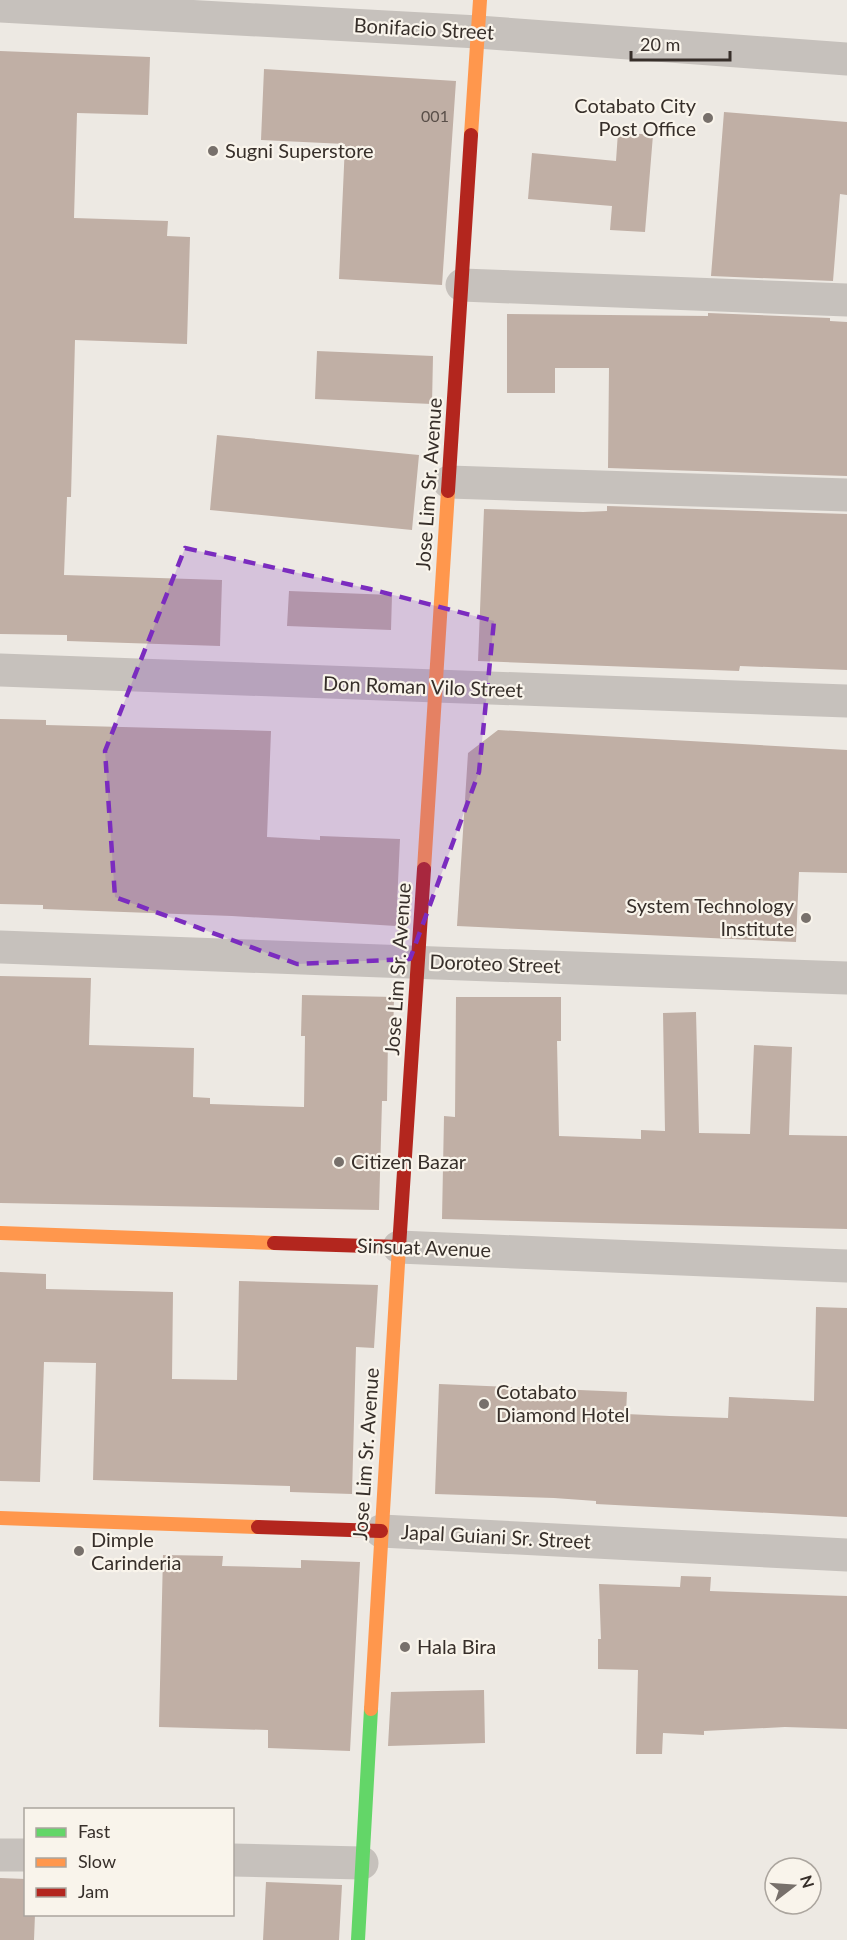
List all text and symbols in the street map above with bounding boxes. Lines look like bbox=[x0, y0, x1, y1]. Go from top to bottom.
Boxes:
street label: Bonifacio Street bbox=[353, 12, 495, 44]
scale bar bbox=[631, 24, 730, 62]
text: 20 m bbox=[640, 33, 680, 55]
place label: Cotabato City Post Office bbox=[574, 93, 697, 140]
house number: 001 bbox=[421, 106, 449, 125]
marker: Cotabato City Post Office bbox=[701, 111, 715, 125]
place label: Sugni Superstore bbox=[225, 138, 374, 162]
marker: Sugni Superstore bbox=[206, 144, 220, 158]
street label: Jose Lim Sr. Avenue bbox=[410, 397, 446, 571]
street label: Don Roman Vilo Street bbox=[323, 671, 523, 701]
street label: Jose Lim Sr. Avenue bbox=[379, 882, 415, 1056]
place label: System Technology Institute bbox=[626, 893, 795, 940]
marker: System Technology Institute bbox=[799, 911, 813, 925]
street label: Doroteo Street bbox=[429, 949, 561, 977]
place label: Citizen Bazar bbox=[351, 1149, 467, 1173]
marker: Citizen Bazar bbox=[332, 1155, 346, 1169]
street label: Sinsuat Avenue bbox=[357, 1233, 491, 1261]
street label: Jose Lim Sr. Avenue bbox=[347, 1367, 383, 1541]
place label: Cotabato Diamond Hotel bbox=[496, 1379, 630, 1426]
marker: Cotabato Diamond Hotel bbox=[477, 1397, 491, 1411]
street label: Japal Guiani Sr. Street bbox=[401, 1519, 592, 1553]
place label: Dimple Carinderia bbox=[91, 1527, 181, 1574]
marker: Dimple Carinderia bbox=[72, 1544, 86, 1558]
place label: Hala Bira bbox=[417, 1634, 496, 1658]
marker: Hala Bira bbox=[398, 1640, 412, 1654]
legend bbox=[24, 1808, 234, 1916]
text: Fast bbox=[78, 1820, 111, 1842]
text: Slow bbox=[78, 1850, 116, 1872]
north arrow bbox=[763, 1856, 823, 1916]
text: N bbox=[797, 1873, 819, 1890]
text: Jam bbox=[78, 1880, 109, 1902]

